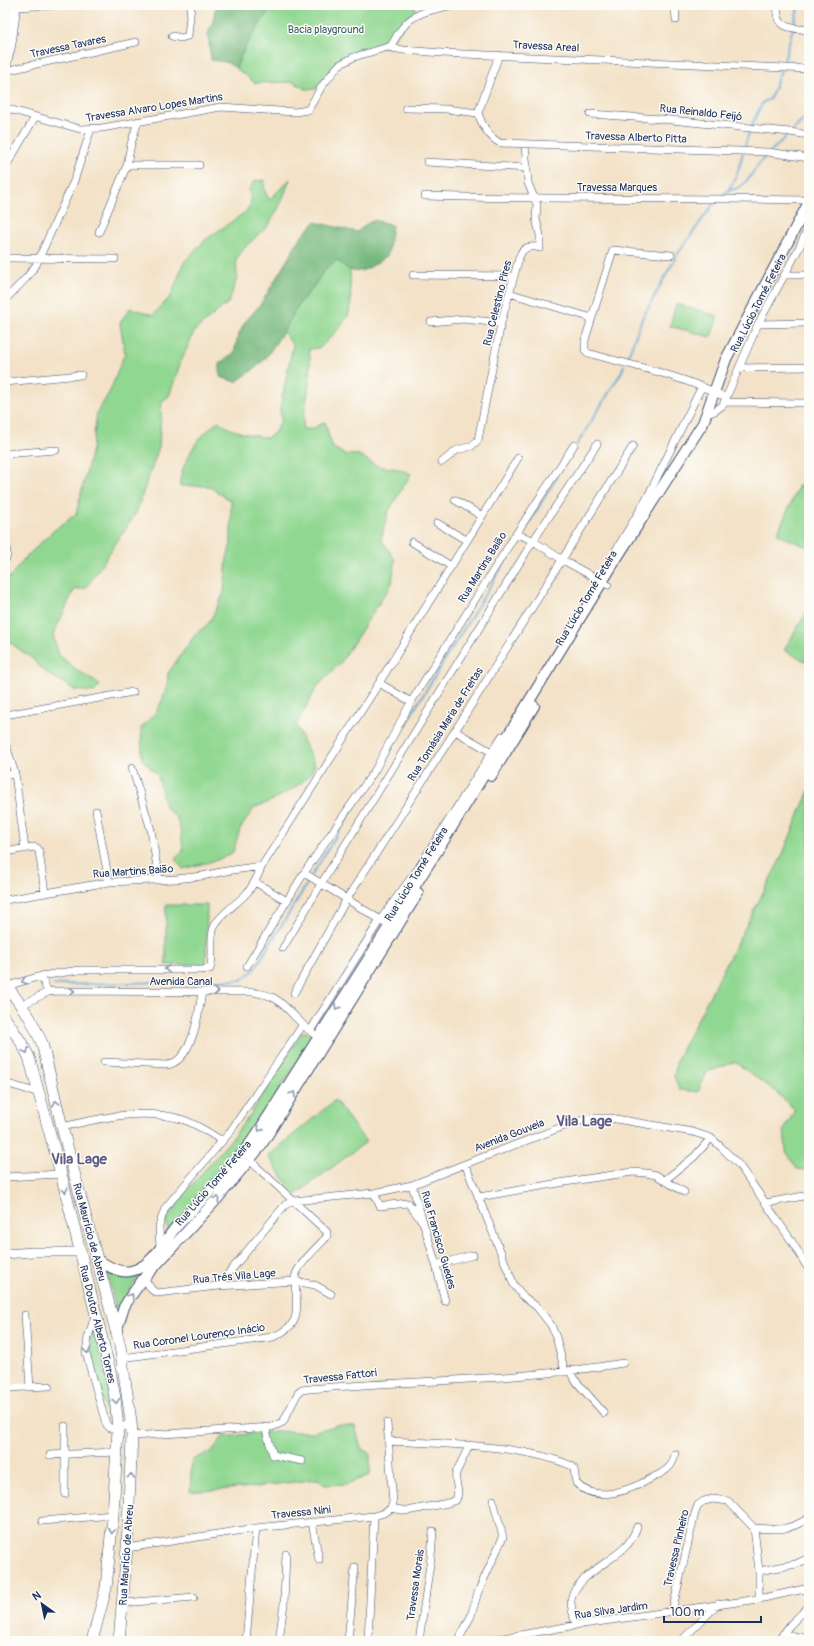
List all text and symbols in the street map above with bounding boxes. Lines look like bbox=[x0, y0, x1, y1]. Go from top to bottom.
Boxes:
park label: Bacia playground bbox=[288, 23, 364, 36]
street label: Travessa Tavares bbox=[29, 32, 107, 61]
street label: Travessa Areal bbox=[512, 38, 580, 55]
street label: Travessa Alvaro Lopes Martins bbox=[85, 90, 224, 125]
street label: Rua Reinaldo Feijó bbox=[659, 102, 743, 123]
street label: Travessa Alberto Pitta bbox=[585, 129, 687, 146]
street label: Travessa Marques bbox=[577, 181, 657, 194]
street label: Rua Lúcio Tomé Feteira bbox=[728, 252, 789, 355]
street label: Rua Celestino Pires bbox=[481, 259, 514, 347]
street label: Rua Martins Baião bbox=[455, 529, 509, 605]
street label: Rua Lúcio Tomé Feteira bbox=[553, 548, 620, 648]
street label: Rua Tomásia Maria de Freitas bbox=[405, 665, 486, 784]
street label: Rua Lúcio Tomé Feteira bbox=[382, 825, 451, 924]
street label: Rua Martins Baião bbox=[92, 862, 174, 881]
one-way arrow bbox=[164, 965, 170, 973]
street label: Avenida Canal bbox=[149, 975, 213, 988]
one-way arrow bbox=[21, 976, 28, 985]
one-way arrow bbox=[69, 987, 75, 995]
one-way arrow bbox=[213, 988, 219, 996]
one-way arrow bbox=[335, 1003, 342, 1010]
one-way arrow bbox=[21, 1047, 29, 1055]
one-way arrow bbox=[288, 1091, 296, 1098]
one-way arrow bbox=[52, 1100, 61, 1107]
district label: Vila Lage bbox=[556, 1112, 613, 1131]
street label: Avenida Gouveia bbox=[472, 1116, 546, 1155]
one-way arrow bbox=[258, 1125, 265, 1132]
street label: Rua Lúcio Tomé Feteira bbox=[173, 1138, 254, 1229]
district label: Vila Lage bbox=[51, 1150, 108, 1169]
street label: Rua Maurício de Abreu bbox=[70, 1182, 109, 1283]
one-way arrow bbox=[60, 1186, 69, 1193]
street label: Rua Francisco Guedes bbox=[418, 1190, 459, 1291]
one-way arrow bbox=[212, 1196, 219, 1204]
street label: Rua Doutor Alberto Torres bbox=[77, 1264, 118, 1385]
street label: Rua Três Vila Lage bbox=[192, 1266, 277, 1287]
one-way arrow bbox=[126, 1294, 133, 1301]
street label: Rua Coronel Lourenço Inácio bbox=[132, 1321, 266, 1352]
one-way arrow bbox=[82, 1348, 91, 1354]
street label: Travessa Fattori bbox=[303, 1366, 378, 1387]
one-way arrow bbox=[111, 1398, 120, 1404]
one-way arrow bbox=[126, 1473, 135, 1479]
street label: Travessa Nini bbox=[271, 1503, 332, 1522]
street label: Rua Maurício de Abreu bbox=[116, 1504, 137, 1606]
street label: Travessa Pinheiro bbox=[661, 1508, 692, 1588]
one-way arrow bbox=[108, 1528, 117, 1534]
street label: Travessa Morais bbox=[404, 1548, 427, 1622]
north arrow bbox=[22, 1584, 62, 1624]
text: N bbox=[30, 1588, 44, 1604]
scale bar bbox=[664, 1598, 761, 1624]
street label: Rua Silva Jardim bbox=[574, 1599, 649, 1622]
text: 100 m bbox=[670, 1605, 705, 1620]

